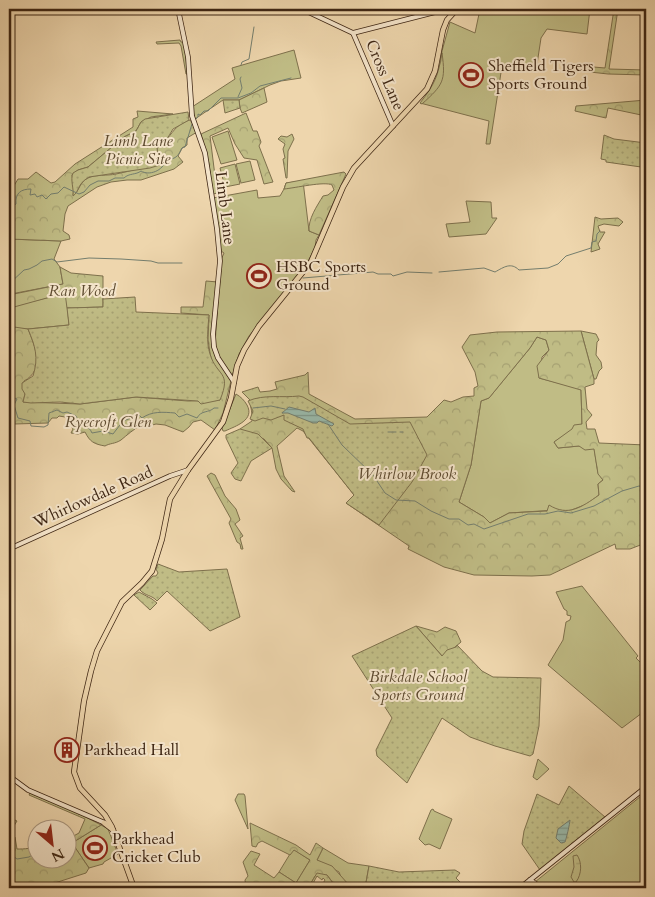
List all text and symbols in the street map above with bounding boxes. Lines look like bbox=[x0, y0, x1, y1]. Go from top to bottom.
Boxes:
street label: Cross Lane bbox=[360, 36, 410, 114]
place label: Sheffield Tigers Sports Ground bbox=[488, 55, 594, 95]
sports icon: Sheffield Tigers Sports Ground bbox=[458, 62, 484, 88]
park label: Limb Lane Picnic Site bbox=[103, 130, 173, 170]
street label: Limb Lane bbox=[210, 170, 240, 246]
place label: HSBC Sports Ground bbox=[276, 256, 366, 296]
sports icon: HSBC Sports Ground bbox=[246, 263, 272, 289]
park label: Ran Wood bbox=[48, 280, 117, 302]
park label: Ryecroft Glen bbox=[65, 411, 151, 433]
street label: Whirlowdale Road bbox=[29, 461, 157, 534]
park label: Whirlow Brook bbox=[358, 463, 456, 485]
park label: Birkdale School Sports Ground bbox=[369, 666, 468, 706]
building icon: Parkhead Hall bbox=[54, 737, 80, 763]
place label: Parkhead Hall bbox=[84, 739, 179, 761]
north arrow bbox=[28, 820, 78, 870]
place label: Parkhead Cricket Club bbox=[112, 828, 201, 868]
sports icon: Parkhead Cricket Club bbox=[82, 835, 108, 861]
text: N bbox=[48, 844, 68, 866]

